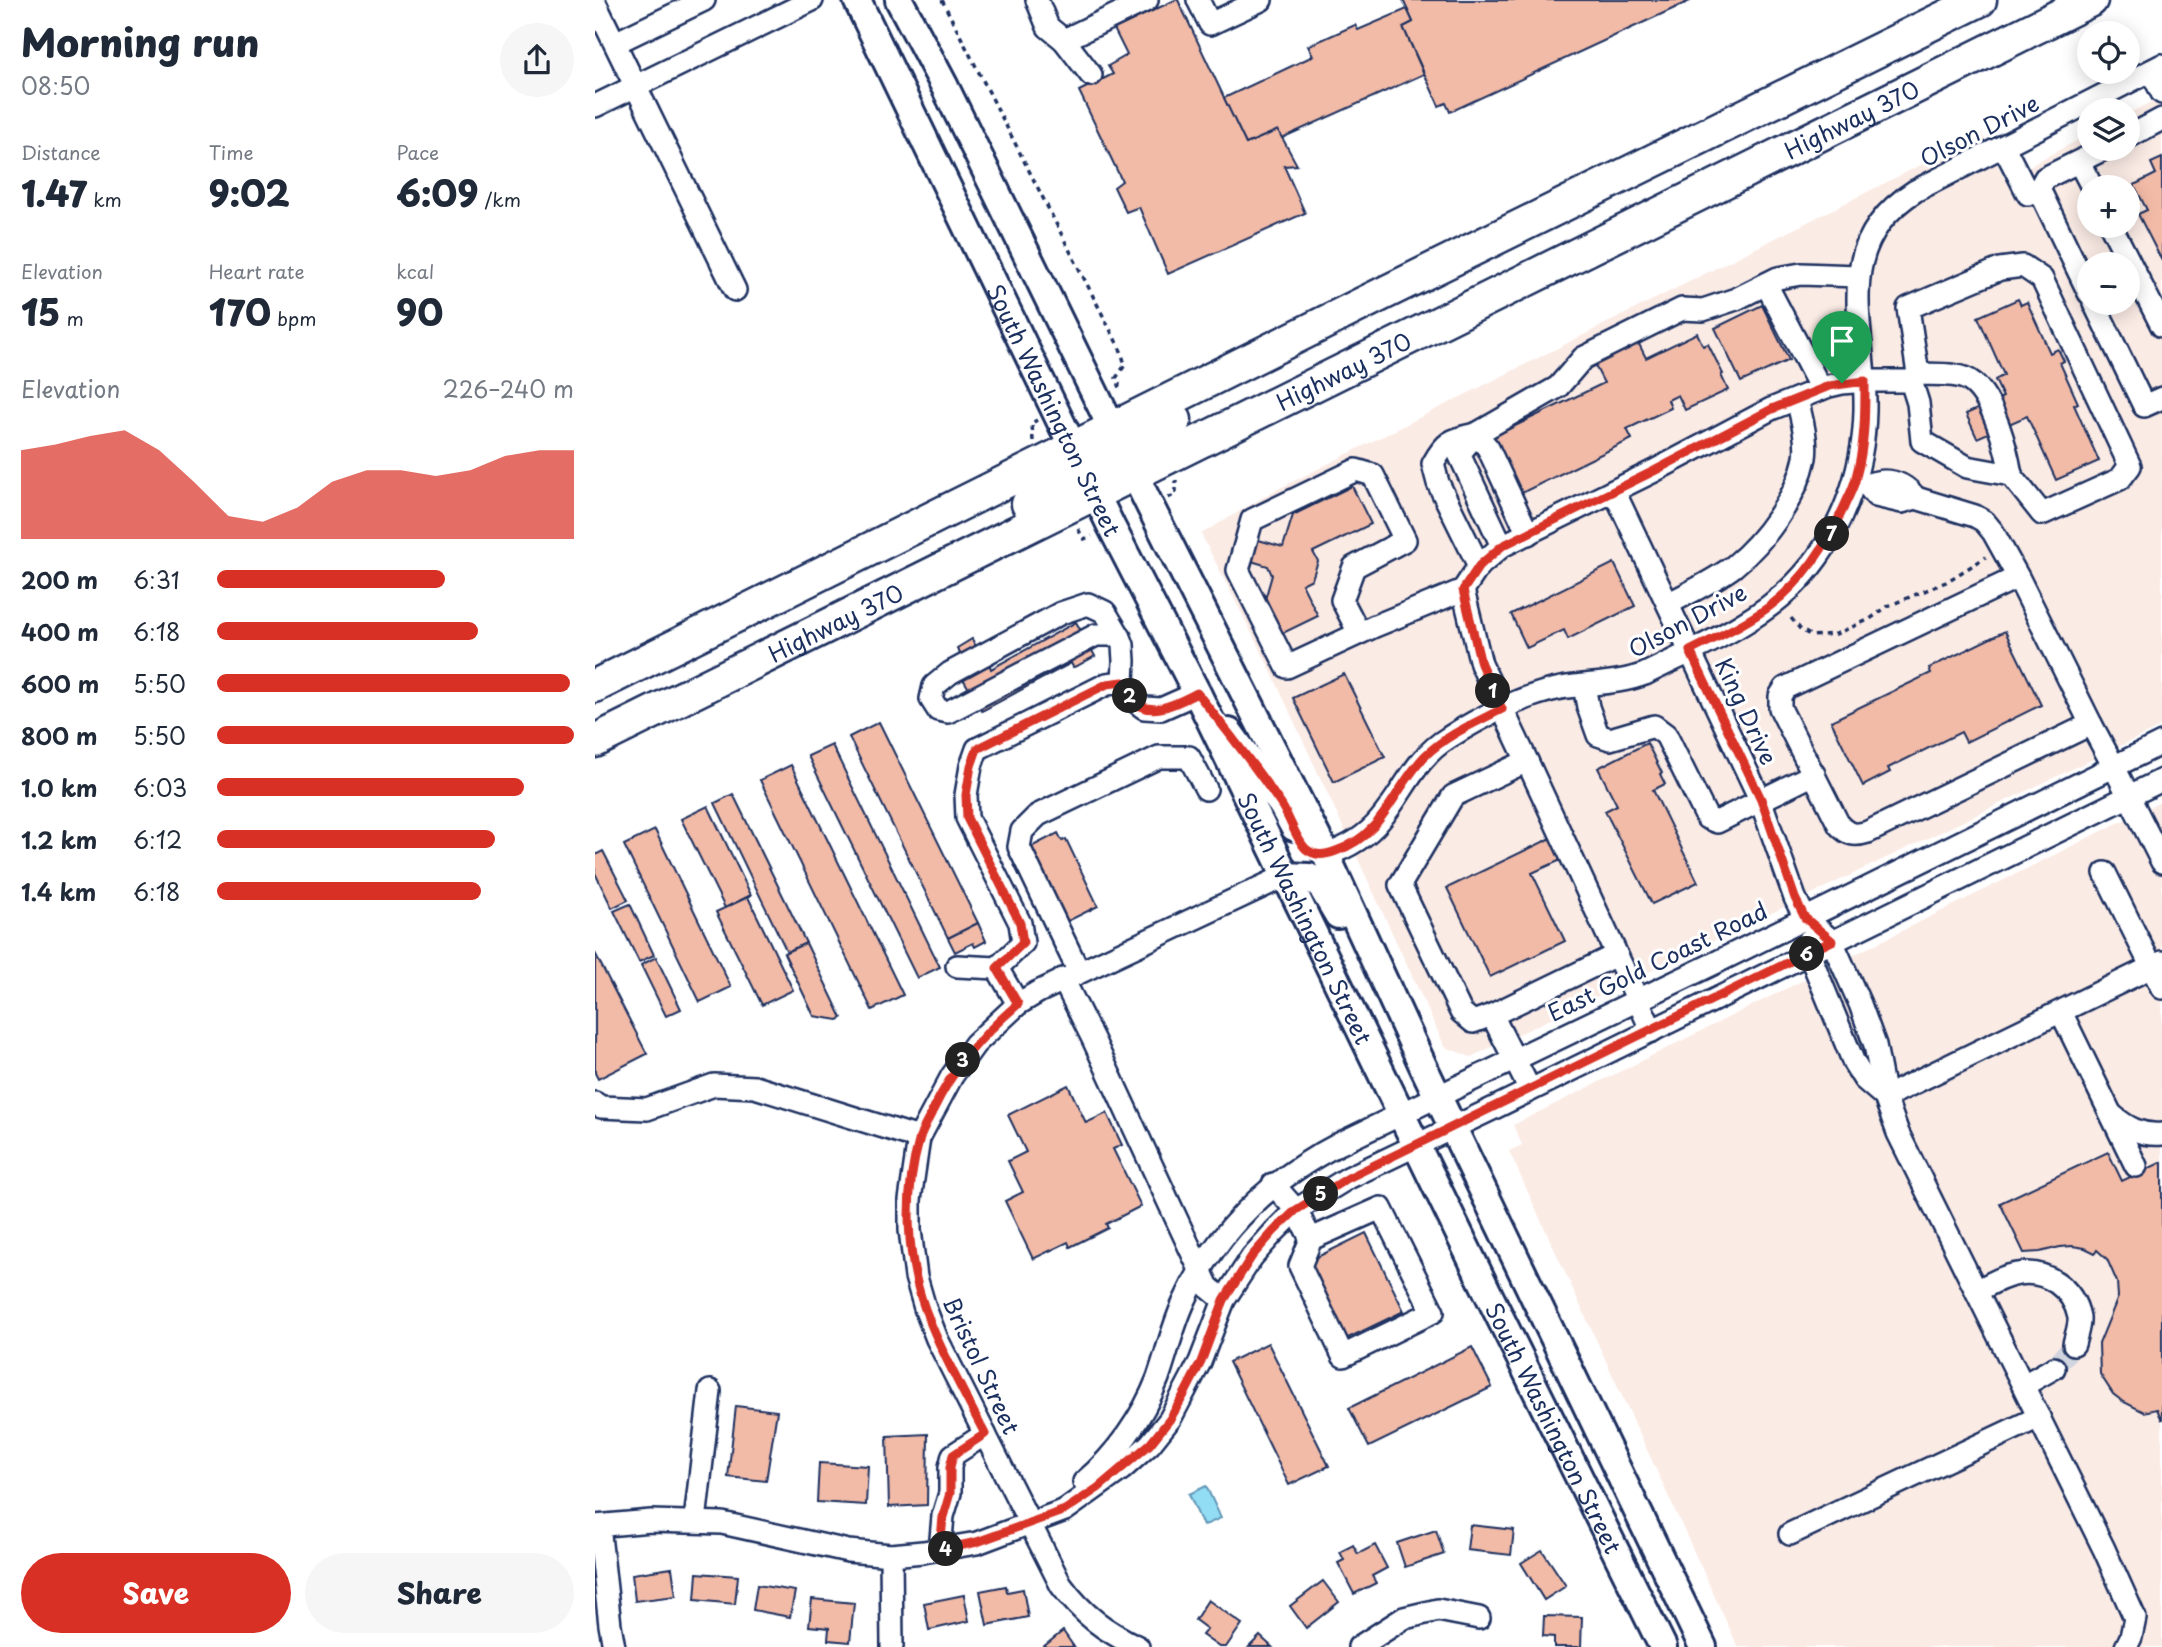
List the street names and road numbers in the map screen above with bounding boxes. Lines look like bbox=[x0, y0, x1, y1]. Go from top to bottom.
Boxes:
street label: Highway 370 bbox=[1778, 71, 1925, 167]
street label: Olson Drive bbox=[1913, 85, 2045, 175]
street label: South Washington Street bbox=[979, 278, 1131, 542]
street label: Highway 370 bbox=[1270, 322, 1417, 419]
street label: Highway 370 bbox=[762, 574, 909, 670]
street label: Olson Drive bbox=[1622, 574, 1752, 666]
street label: King Drive bbox=[1707, 652, 1787, 770]
street label: South Washington Street bbox=[1230, 786, 1382, 1050]
street label: East Gold Coast Road bbox=[1541, 892, 1773, 1030]
street label: Bristol Street bbox=[935, 1290, 1029, 1440]
street label: South Washington Street bbox=[1478, 1296, 1631, 1559]

